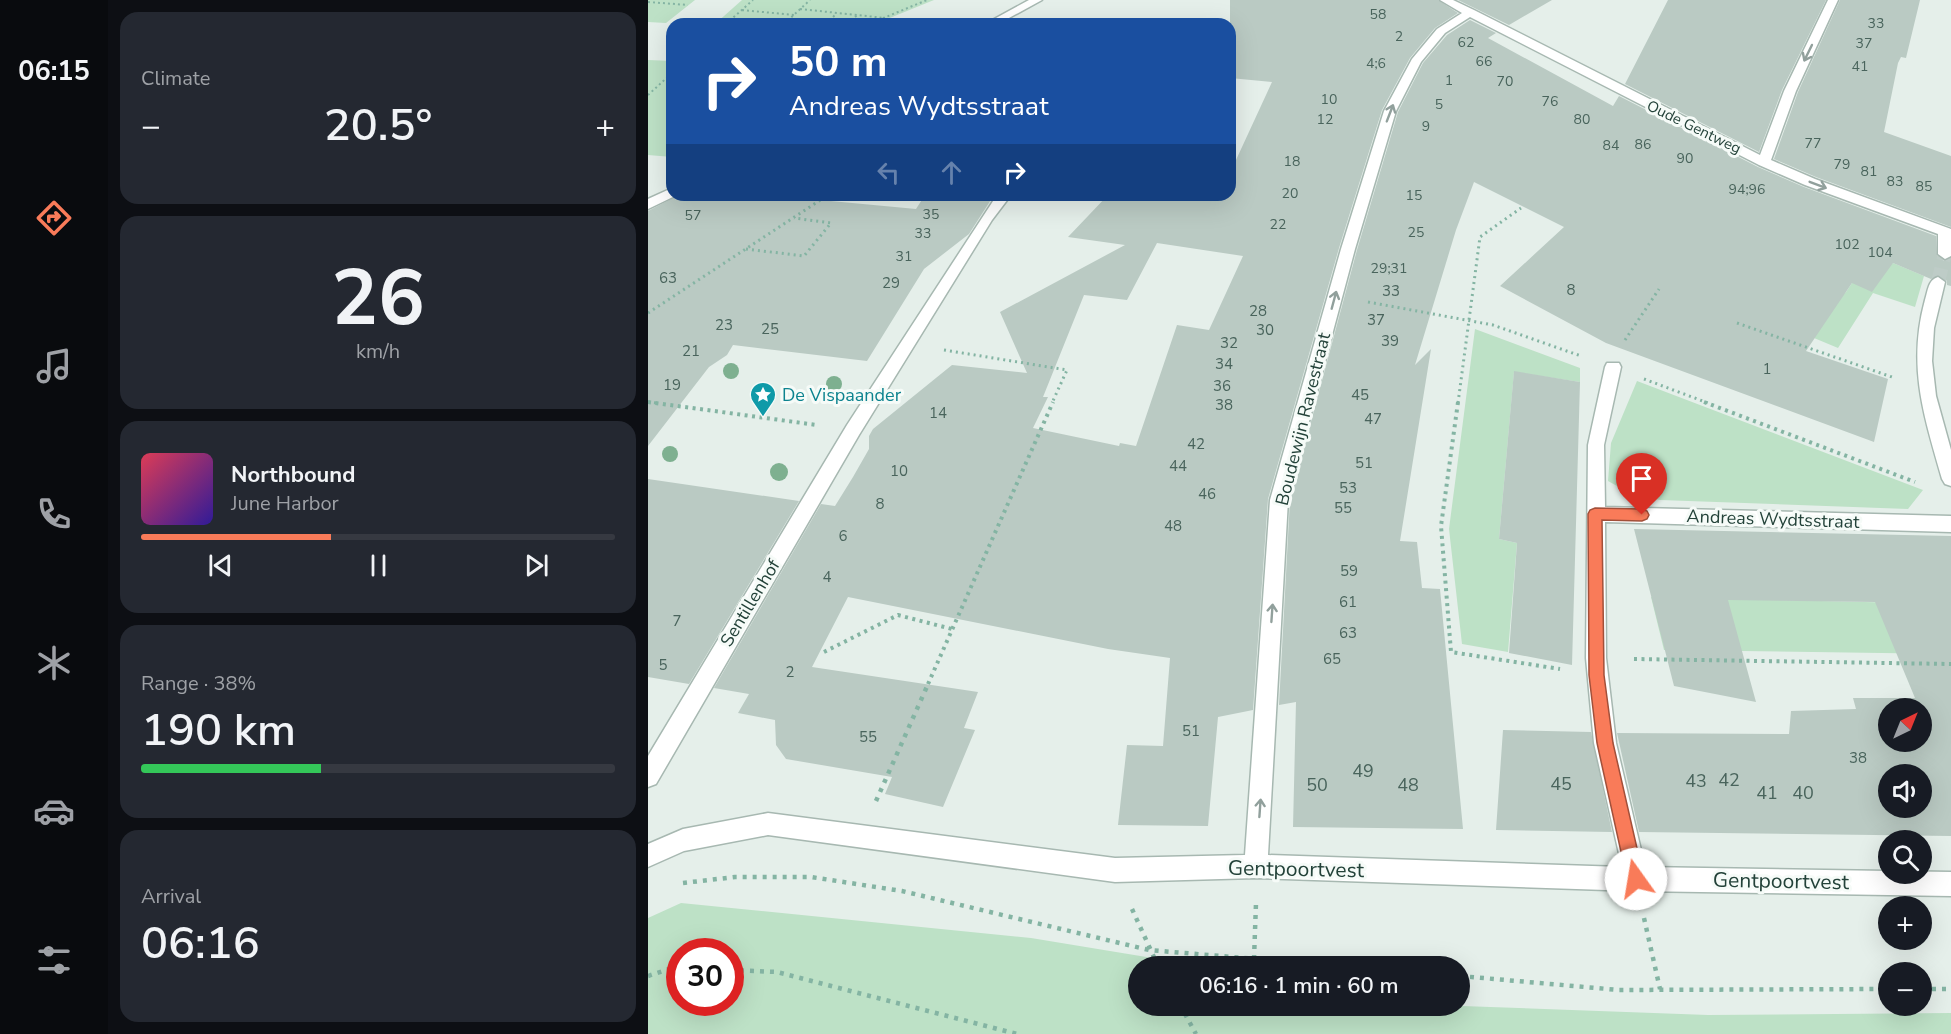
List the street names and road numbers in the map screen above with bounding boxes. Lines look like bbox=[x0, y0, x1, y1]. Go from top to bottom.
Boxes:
street label: Oude Gentweg bbox=[1644, 96, 1744, 158]
street label: Boudewijn Ravestraat bbox=[1270, 329, 1336, 508]
street label: Andreas Wydtsstraat bbox=[1686, 504, 1861, 534]
street label: Sentillenhof bbox=[715, 554, 786, 651]
street label: Gentpoortvest bbox=[1228, 854, 1365, 884]
street label: Gentpoortvest bbox=[1713, 866, 1850, 896]

